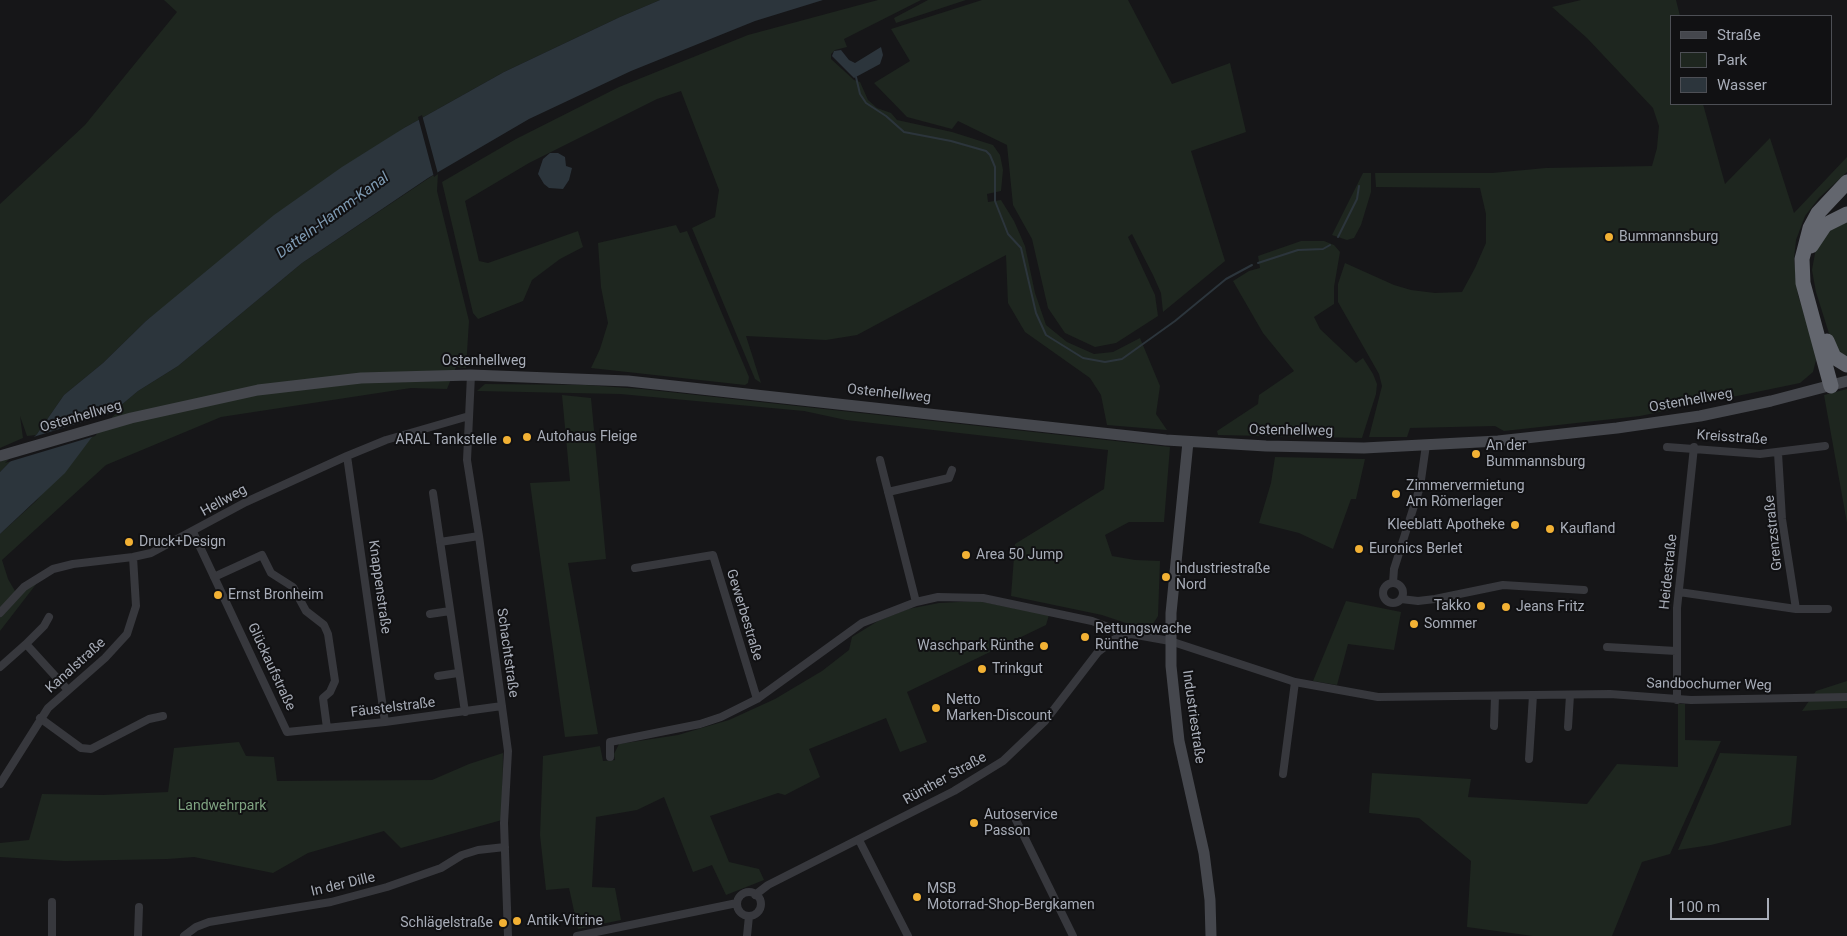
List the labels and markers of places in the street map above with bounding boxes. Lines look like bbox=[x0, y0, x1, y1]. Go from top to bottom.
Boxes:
place label: Bummannsburg bbox=[1619, 229, 1718, 245]
marker: Bummannsburg bbox=[1603, 231, 1615, 243]
place label: Autohaus Fleige bbox=[537, 429, 637, 445]
marker: Autohaus Fleige bbox=[521, 431, 533, 443]
place label: ARAL Tankstelle bbox=[396, 432, 497, 448]
marker: ARAL Tankstelle bbox=[501, 434, 513, 446]
place label: An der Bummannsburg bbox=[1486, 438, 1585, 471]
marker: An der Bummannsburg bbox=[1470, 448, 1482, 460]
place label: Zimmervermietung Am Römerlager bbox=[1406, 478, 1524, 511]
marker: Zimmervermietung Am Römerlager bbox=[1390, 488, 1402, 500]
place label: Kleeblatt Apotheke bbox=[1387, 517, 1505, 533]
marker: Kleeblatt Apotheke bbox=[1509, 519, 1521, 531]
place label: Kaufland bbox=[1560, 521, 1615, 537]
marker: Kaufland bbox=[1544, 523, 1556, 535]
place label: Druck+Design bbox=[139, 534, 226, 550]
marker: Druck+Design bbox=[123, 536, 135, 548]
place label: Euronics Berlet bbox=[1369, 541, 1463, 557]
marker: Euronics Berlet bbox=[1353, 543, 1365, 555]
place label: Area 50 Jump bbox=[976, 547, 1063, 563]
marker: Area 50 Jump bbox=[960, 549, 972, 561]
place label: Industriestraße Nord bbox=[1176, 561, 1270, 594]
marker: Industriestraße Nord bbox=[1160, 571, 1172, 583]
place label: Ernst Bronheim bbox=[228, 587, 324, 603]
marker: Ernst Bronheim bbox=[212, 589, 224, 601]
place label: Takko bbox=[1434, 598, 1471, 614]
place label: Jeans Fritz bbox=[1516, 599, 1584, 615]
marker: Takko bbox=[1475, 600, 1487, 612]
marker: Jeans Fritz bbox=[1500, 601, 1512, 613]
place label: Sommer bbox=[1424, 616, 1477, 632]
marker: Sommer bbox=[1408, 618, 1420, 630]
place label: Rettungswache Rünthe bbox=[1095, 621, 1191, 654]
marker: Rettungswache Rünthe bbox=[1079, 631, 1091, 643]
place label: Waschpark Rünthe bbox=[917, 638, 1034, 654]
marker: Waschpark Rünthe bbox=[1038, 640, 1050, 652]
place label: Trinkgut bbox=[992, 661, 1043, 677]
marker: Trinkgut bbox=[976, 663, 988, 675]
place label: Netto Marken-Discount bbox=[946, 692, 1052, 724]
marker: Netto Marken-Discount bbox=[930, 702, 942, 714]
place label: Autoservice Passon bbox=[984, 807, 1058, 840]
marker: Autoservice Passon bbox=[968, 817, 980, 829]
place label: MSB Motorrad-Shop-Bergkamen bbox=[927, 881, 1095, 914]
marker: MSB Motorrad-Shop-Bergkamen bbox=[911, 891, 923, 903]
place label: Antik-Vitrine bbox=[527, 913, 603, 929]
place label: Schlägelstraße bbox=[400, 915, 493, 931]
marker: Antik-Vitrine bbox=[511, 915, 523, 927]
marker: Schlägelstraße bbox=[497, 917, 509, 929]

